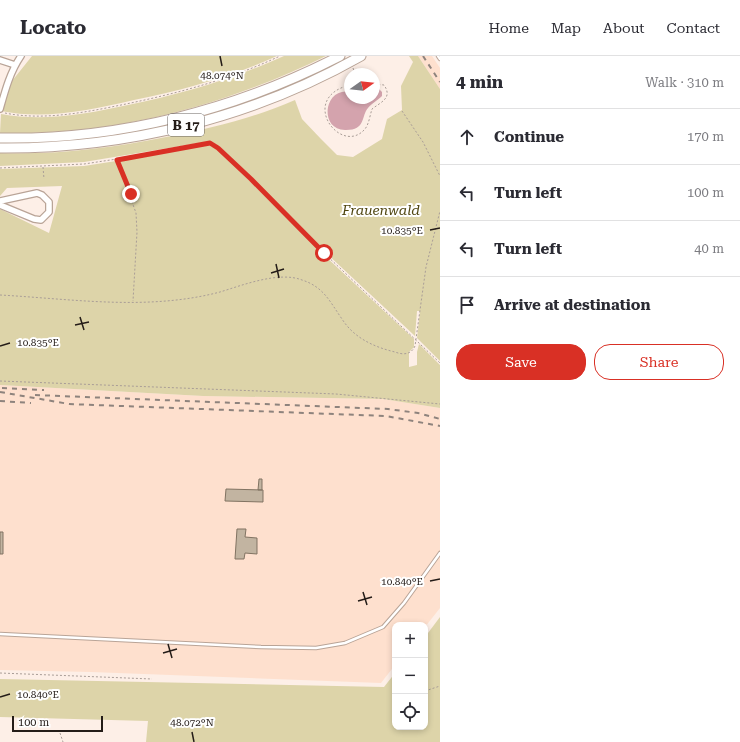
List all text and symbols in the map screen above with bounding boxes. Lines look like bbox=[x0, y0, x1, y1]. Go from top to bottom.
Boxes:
text: Locato bbox=[20, 16, 86, 39]
text: Home bbox=[488, 20, 529, 36]
text: Map bbox=[551, 20, 581, 36]
text: About bbox=[603, 20, 645, 36]
text: Contact bbox=[667, 20, 720, 36]
north arrow bbox=[344, 68, 380, 104]
text: 48.074°N bbox=[200, 70, 244, 81]
text: 4 min bbox=[456, 72, 503, 92]
text: Walk · 310 m bbox=[645, 75, 724, 90]
road number: B 17 bbox=[168, 114, 204, 136]
icon: ahead bbox=[456, 126, 478, 148]
text: Continue bbox=[494, 128, 564, 146]
text: 170 m bbox=[687, 129, 724, 144]
icon: left bbox=[456, 182, 478, 204]
text: Turn left bbox=[494, 184, 562, 202]
route end bbox=[122, 185, 140, 203]
text: 100 m bbox=[687, 185, 724, 200]
park label: Frauenwald bbox=[341, 202, 420, 218]
text: 10.835°E bbox=[381, 225, 423, 236]
icon: left bbox=[456, 238, 478, 260]
text: Turn left bbox=[494, 240, 562, 258]
text: 40 m bbox=[694, 241, 724, 256]
route start bbox=[315, 244, 333, 262]
icon: arrive bbox=[456, 294, 478, 316]
text: Arrive at destination bbox=[494, 296, 650, 314]
text: 10.835°E bbox=[17, 337, 59, 348]
button: Save bbox=[456, 344, 586, 380]
button: Share bbox=[594, 344, 724, 380]
text: 10.840°E bbox=[381, 576, 423, 587]
map controls bbox=[392, 622, 428, 730]
button: + bbox=[392, 622, 428, 658]
button: − bbox=[392, 658, 428, 694]
text: 10.840°E bbox=[17, 689, 59, 700]
button: locate bbox=[392, 694, 428, 730]
scale bar bbox=[12, 714, 103, 733]
text: 100 m bbox=[18, 716, 49, 729]
text: 48.072°N bbox=[170, 717, 214, 728]

